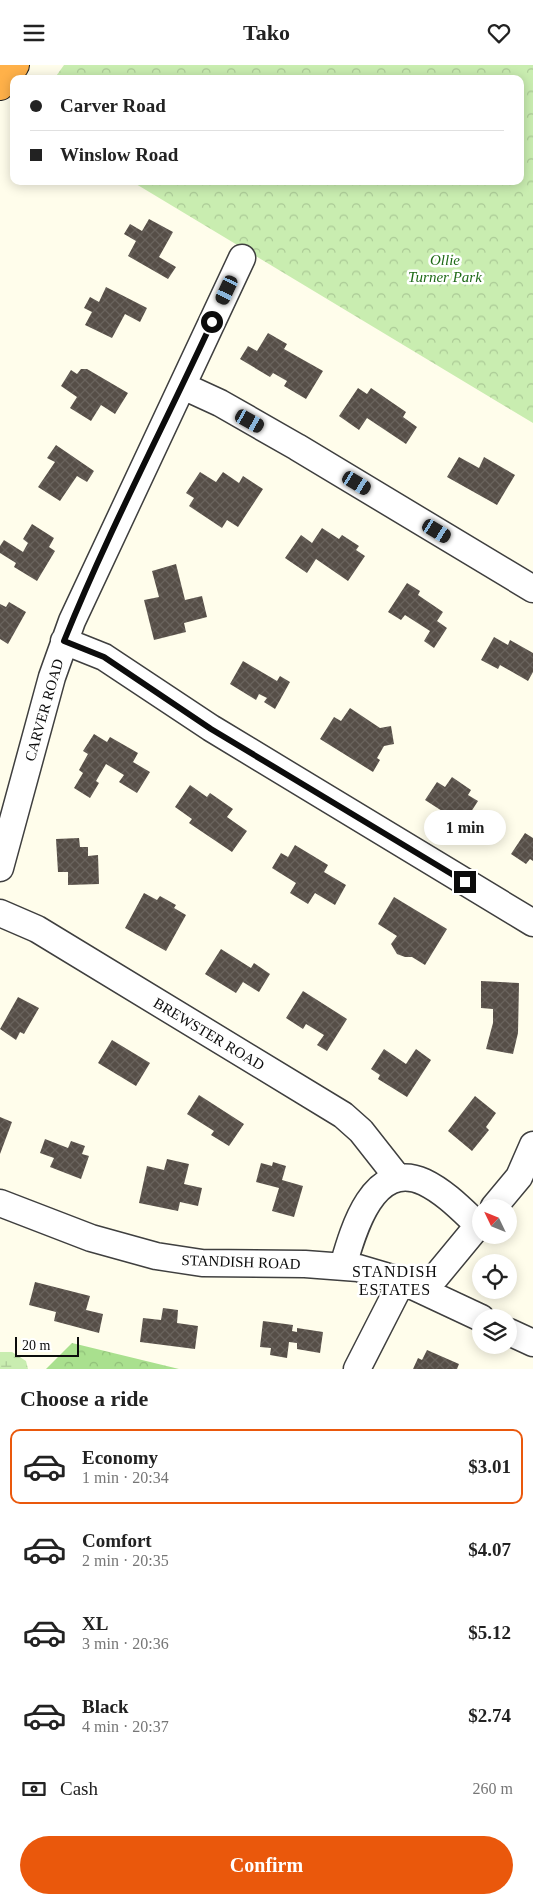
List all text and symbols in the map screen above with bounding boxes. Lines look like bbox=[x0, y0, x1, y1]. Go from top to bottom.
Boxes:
icon: menu bbox=[20, 19, 48, 47]
icon: heart bbox=[485, 19, 513, 47]
text: Tako bbox=[243, 20, 290, 45]
text: Carver Road bbox=[60, 95, 166, 116]
text: Winslow Road bbox=[60, 144, 178, 165]
park label: Ollie Turner Park bbox=[408, 252, 482, 285]
car bbox=[213, 273, 240, 307]
route start bbox=[201, 311, 223, 333]
car bbox=[233, 407, 266, 435]
car bbox=[340, 469, 373, 497]
car bbox=[420, 517, 453, 545]
street label: CARVER ROAD bbox=[22, 657, 66, 763]
callout: 1 min bbox=[424, 809, 506, 845]
text: 1 min bbox=[446, 819, 484, 836]
route end bbox=[454, 871, 476, 893]
street label: BREWSTER ROAD bbox=[151, 995, 267, 1073]
north arrow bbox=[472, 1199, 518, 1244]
map controls bbox=[472, 1199, 517, 1354]
street label: STANDISH ROAD bbox=[181, 1252, 301, 1272]
button: locate bbox=[472, 1254, 517, 1299]
district label: STANDISH ESTATES bbox=[352, 1263, 438, 1298]
button: layers bbox=[472, 1309, 517, 1354]
scale bar bbox=[15, 1334, 79, 1357]
text: 20 m bbox=[22, 1338, 50, 1353]
text: Choose a ride bbox=[20, 1386, 148, 1411]
icon: car bbox=[22, 1444, 67, 1489]
text: Economy bbox=[82, 1447, 158, 1468]
text: $3.01 bbox=[468, 1456, 511, 1477]
text: 1 min · 20:34 bbox=[82, 1469, 169, 1486]
icon: car bbox=[22, 1527, 67, 1572]
text: Comfort bbox=[82, 1530, 152, 1551]
text: $4.07 bbox=[468, 1539, 511, 1560]
text: 2 min · 20:35 bbox=[82, 1552, 169, 1569]
icon: car bbox=[22, 1610, 67, 1655]
text: XL bbox=[82, 1613, 108, 1634]
text: $5.12 bbox=[468, 1622, 511, 1643]
text: 3 min · 20:36 bbox=[82, 1635, 169, 1652]
icon: car bbox=[22, 1693, 67, 1738]
text: Black bbox=[82, 1696, 128, 1717]
text: $2.74 bbox=[468, 1705, 511, 1726]
text: 4 min · 20:37 bbox=[82, 1718, 169, 1735]
icon: cash bbox=[20, 1775, 48, 1803]
text: Cash bbox=[60, 1778, 98, 1799]
text: 260 m bbox=[473, 1780, 513, 1797]
button: Confirm bbox=[20, 1836, 513, 1894]

